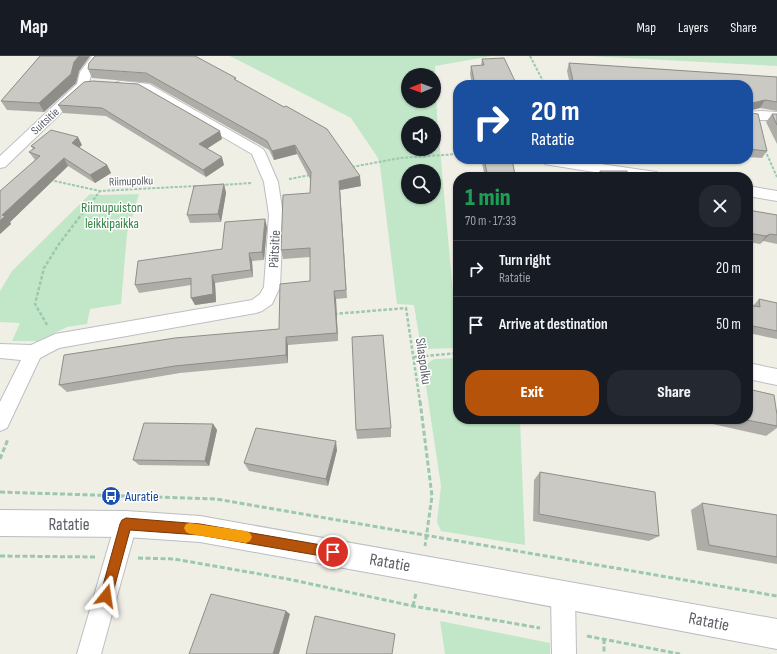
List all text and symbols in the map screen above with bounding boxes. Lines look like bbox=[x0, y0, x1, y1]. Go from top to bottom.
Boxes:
text: Map bbox=[20, 16, 48, 39]
text: Map bbox=[636, 19, 656, 36]
text: Layers bbox=[678, 19, 708, 36]
text: Share bbox=[730, 19, 757, 36]
north arrow bbox=[401, 68, 441, 108]
map controls bbox=[401, 68, 441, 204]
text: 20 m bbox=[531, 95, 580, 128]
icon: right bbox=[465, 96, 517, 148]
street label: Suitsitie bbox=[28, 104, 63, 138]
button: sound bbox=[401, 116, 441, 156]
text: Ratatie bbox=[531, 129, 574, 150]
button: search bbox=[401, 164, 441, 204]
street label: Riimupolku bbox=[109, 173, 154, 190]
text: 1 min bbox=[465, 183, 511, 212]
button: close bbox=[699, 185, 741, 227]
park label: Riimupuiston leikkipaikka bbox=[81, 199, 143, 232]
text: 70 m · 17:33 bbox=[465, 213, 516, 229]
street label: Päitsitie bbox=[265, 230, 284, 268]
text: Turn right bbox=[499, 251, 551, 270]
icon: right bbox=[465, 258, 487, 280]
text: 20 m bbox=[716, 259, 741, 278]
text: Ratatie bbox=[499, 270, 530, 286]
icon: arrive bbox=[465, 314, 487, 336]
text: Arrive at destination bbox=[499, 315, 608, 334]
text: 50 m bbox=[716, 315, 741, 334]
street label: Silaspolku bbox=[412, 337, 435, 386]
button: Exit bbox=[465, 370, 599, 416]
button: Share bbox=[607, 370, 741, 416]
bus stop icon: Auratie bbox=[100, 485, 122, 507]
place label: Auratie bbox=[124, 488, 159, 505]
street label: Ratatie bbox=[48, 515, 90, 535]
pin bbox=[316, 535, 350, 569]
icon: arrive bbox=[322, 541, 344, 563]
street label: Ratatie bbox=[368, 550, 412, 576]
position arrow bbox=[85, 575, 127, 617]
street label: Ratatie bbox=[687, 608, 731, 636]

